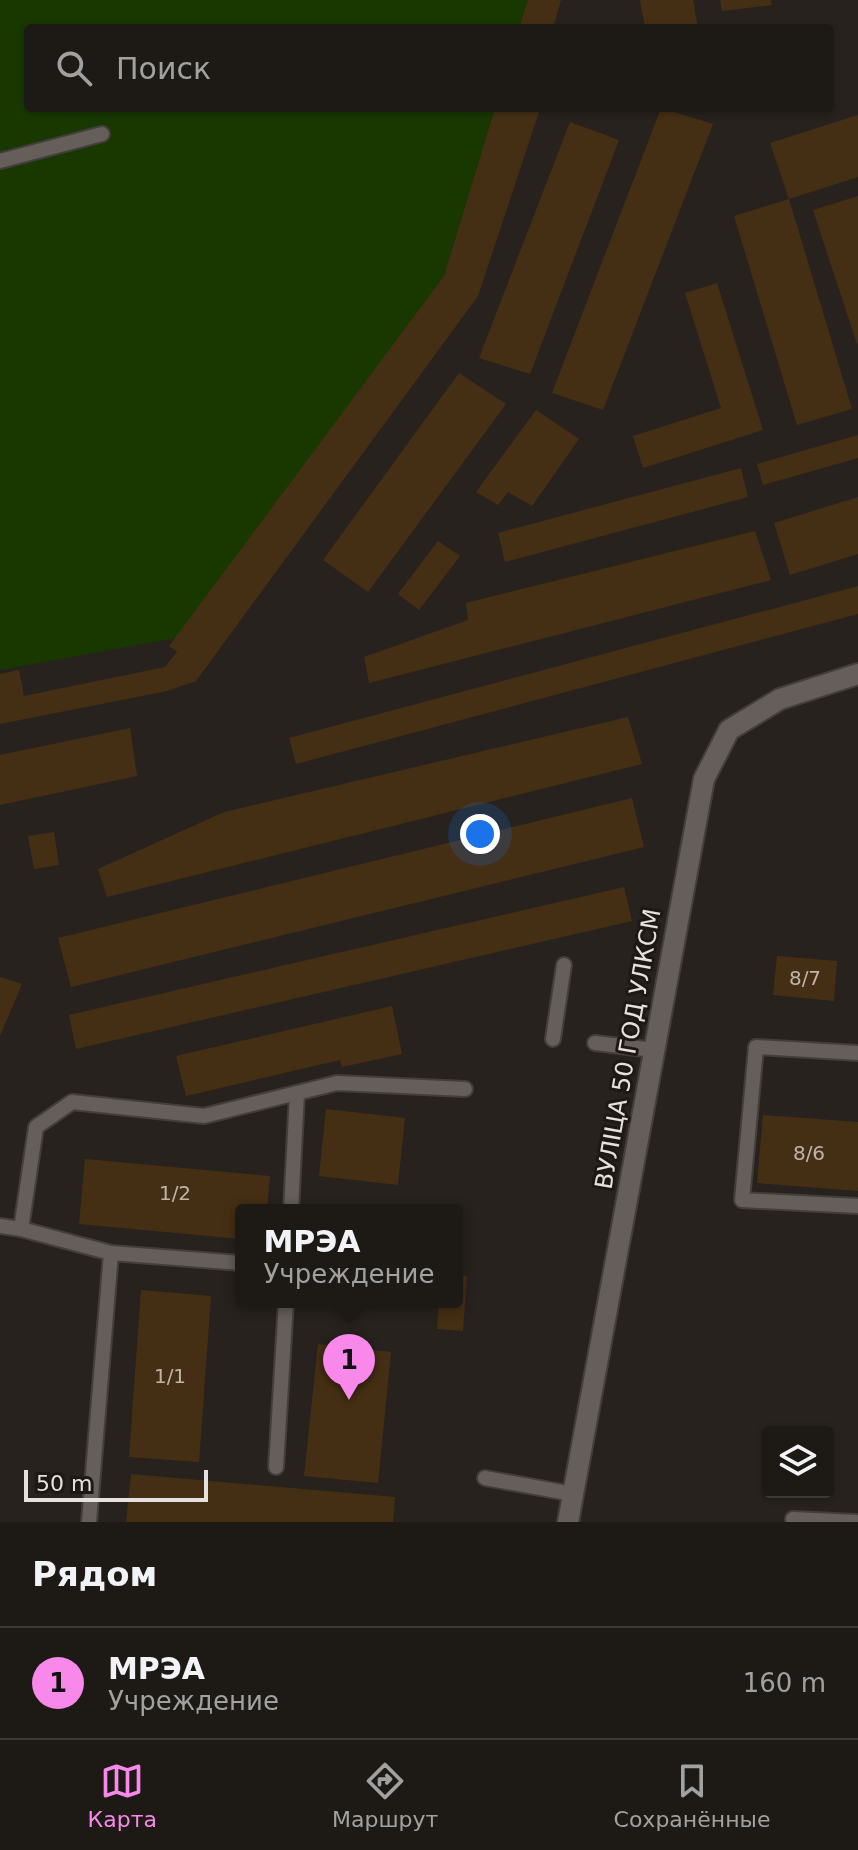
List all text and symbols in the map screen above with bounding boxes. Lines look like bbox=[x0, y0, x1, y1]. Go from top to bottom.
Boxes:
search box bbox=[24, 24, 834, 112]
icon: search bbox=[52, 46, 96, 90]
text: Поиск bbox=[116, 51, 211, 86]
your location bbox=[460, 814, 500, 854]
street label: ВУЛІЦА 50 ГОД УЛКСМ bbox=[590, 907, 666, 1191]
house number: 8/7 bbox=[789, 966, 821, 990]
house number: 8/6 bbox=[793, 1141, 825, 1165]
house number: 1/2 bbox=[159, 1181, 191, 1205]
popup bbox=[235, 1204, 463, 1308]
text: МРЭА bbox=[264, 1224, 361, 1259]
text: Учреждение bbox=[264, 1259, 435, 1289]
pin: 1 bbox=[323, 1334, 375, 1400]
house number: 1/1 bbox=[154, 1364, 186, 1388]
map controls bbox=[762, 1426, 834, 1498]
button: layers bbox=[762, 1426, 834, 1498]
scale bar bbox=[24, 1466, 208, 1502]
text: 50 m bbox=[36, 1471, 92, 1496]
text: Рядом bbox=[32, 1554, 157, 1594]
text: МРЭА bbox=[108, 1651, 205, 1686]
text: 1 bbox=[49, 1668, 67, 1698]
text: 160 m bbox=[743, 1668, 826, 1698]
text: Учреждение bbox=[108, 1686, 279, 1716]
tab: Карта bbox=[88, 1759, 157, 1832]
tab: Маршрут bbox=[332, 1759, 438, 1832]
tab: Сохранённые bbox=[614, 1759, 770, 1832]

